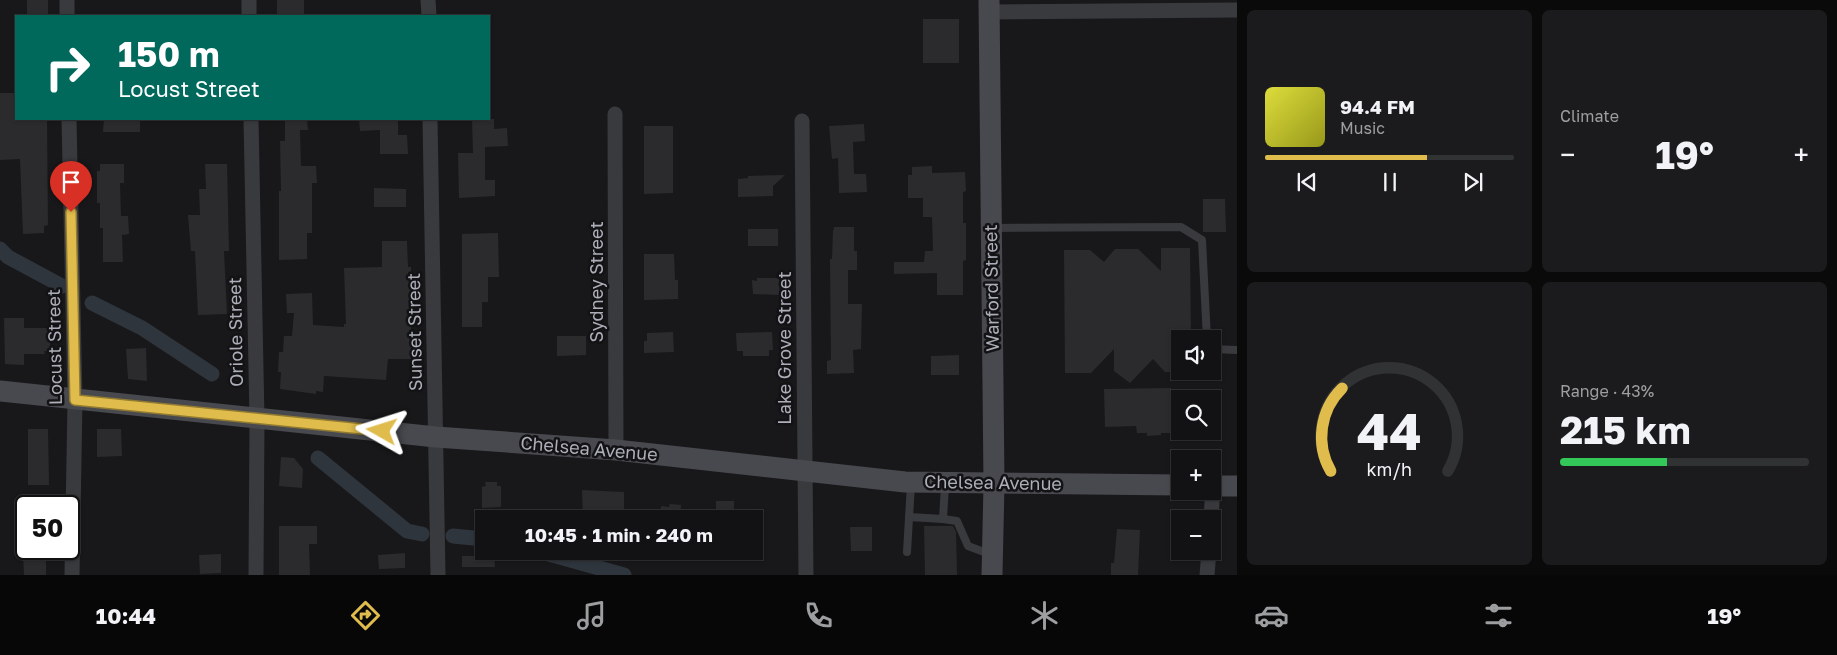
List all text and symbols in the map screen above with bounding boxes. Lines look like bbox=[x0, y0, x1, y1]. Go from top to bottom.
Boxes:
text: 150 m bbox=[118, 33, 220, 75]
icon: right bbox=[35, 35, 100, 100]
text: Locust Street bbox=[118, 75, 260, 102]
text: 94.4 FM bbox=[1340, 95, 1415, 118]
text: Climate bbox=[1560, 106, 1619, 126]
text: Music bbox=[1340, 118, 1385, 138]
text: 19° bbox=[1655, 132, 1714, 177]
text: − bbox=[1560, 138, 1575, 171]
text: + bbox=[1794, 138, 1809, 171]
pin bbox=[50, 161, 92, 212]
icon: arrive bbox=[57, 168, 85, 196]
icon: previous bbox=[1293, 168, 1321, 196]
icon: pause bbox=[1376, 168, 1404, 196]
icon: next bbox=[1459, 168, 1487, 196]
street label: Sydney Street bbox=[585, 221, 607, 343]
street label: Warford Street bbox=[979, 224, 1003, 352]
street label: Lake Grove Street bbox=[773, 271, 795, 425]
street label: Sunset Street bbox=[402, 273, 426, 391]
street label: Oriole Street bbox=[223, 277, 247, 387]
street label: Locust Street bbox=[42, 289, 66, 405]
map controls bbox=[1171, 330, 1221, 560]
button: sound bbox=[1171, 330, 1221, 380]
text: Range · 43% bbox=[1560, 381, 1654, 401]
button: search bbox=[1171, 390, 1221, 440]
text: 44 bbox=[1357, 399, 1422, 461]
position arrow bbox=[355, 404, 407, 456]
text: 215 km bbox=[1560, 407, 1691, 452]
street label: Chelsea Avenue bbox=[520, 431, 659, 465]
button: + bbox=[1171, 450, 1221, 500]
text: km/h bbox=[1367, 458, 1412, 480]
street label: Chelsea Avenue bbox=[924, 470, 1062, 494]
speed limit sign: 50 bbox=[15, 495, 80, 560]
button: − bbox=[1171, 510, 1221, 560]
text: 10:45 · 1 min · 240 m bbox=[525, 523, 713, 546]
icon: directions bbox=[348, 598, 383, 633]
icon: music bbox=[574, 598, 609, 633]
icon: phone bbox=[801, 598, 836, 633]
icon: climate bbox=[1027, 598, 1062, 633]
icon: car bbox=[1254, 598, 1289, 633]
icon: filters bbox=[1481, 598, 1516, 633]
text: 10:44 bbox=[96, 602, 156, 629]
text: 19° bbox=[1707, 602, 1741, 629]

